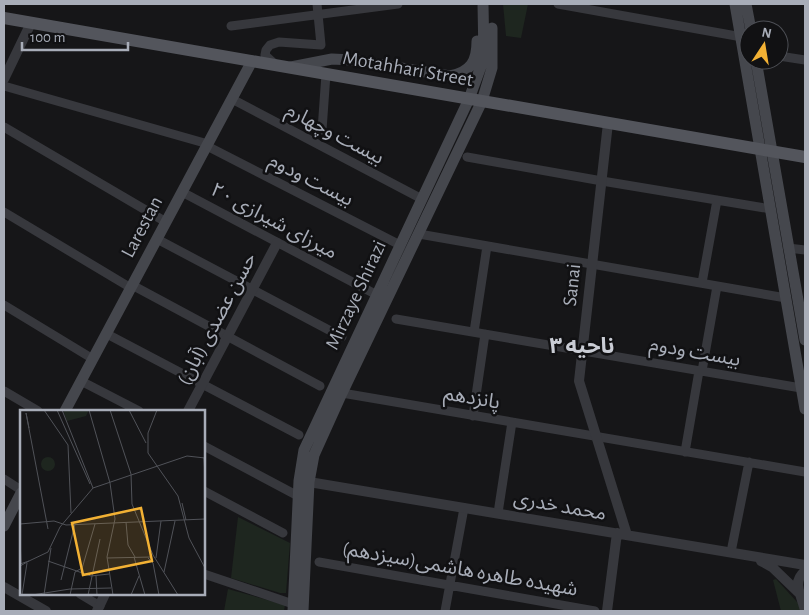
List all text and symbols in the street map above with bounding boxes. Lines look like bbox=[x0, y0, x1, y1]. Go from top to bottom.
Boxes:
scale bar bbox=[22, 20, 129, 52]
north arrow bbox=[739, 20, 789, 70]
text: N bbox=[760, 25, 773, 41]
text: 100 m bbox=[30, 30, 65, 45]
street label: Motahhari Street bbox=[341, 48, 476, 90]
street label: بیست وچهارم bbox=[281, 100, 387, 172]
street label: بیست ودوم bbox=[264, 150, 357, 213]
street label: میرزای شیرازی ۲۰ bbox=[207, 179, 341, 264]
street label: Larestan bbox=[118, 193, 166, 261]
street label: Mirzaye Shirazi bbox=[322, 237, 390, 353]
street label: حسن عضدی (آبان) bbox=[173, 249, 261, 389]
street label: Sanai bbox=[560, 263, 584, 307]
street label: بیست ودوم bbox=[647, 334, 742, 374]
district label: ناحیه ۳ bbox=[550, 335, 614, 358]
street label: پانزدهم bbox=[442, 383, 502, 417]
inset map bbox=[20, 410, 205, 595]
street label: محمد خدری bbox=[512, 488, 608, 525]
street label: شهیده طاهره هاشمی(سیزدهم) bbox=[340, 538, 579, 603]

